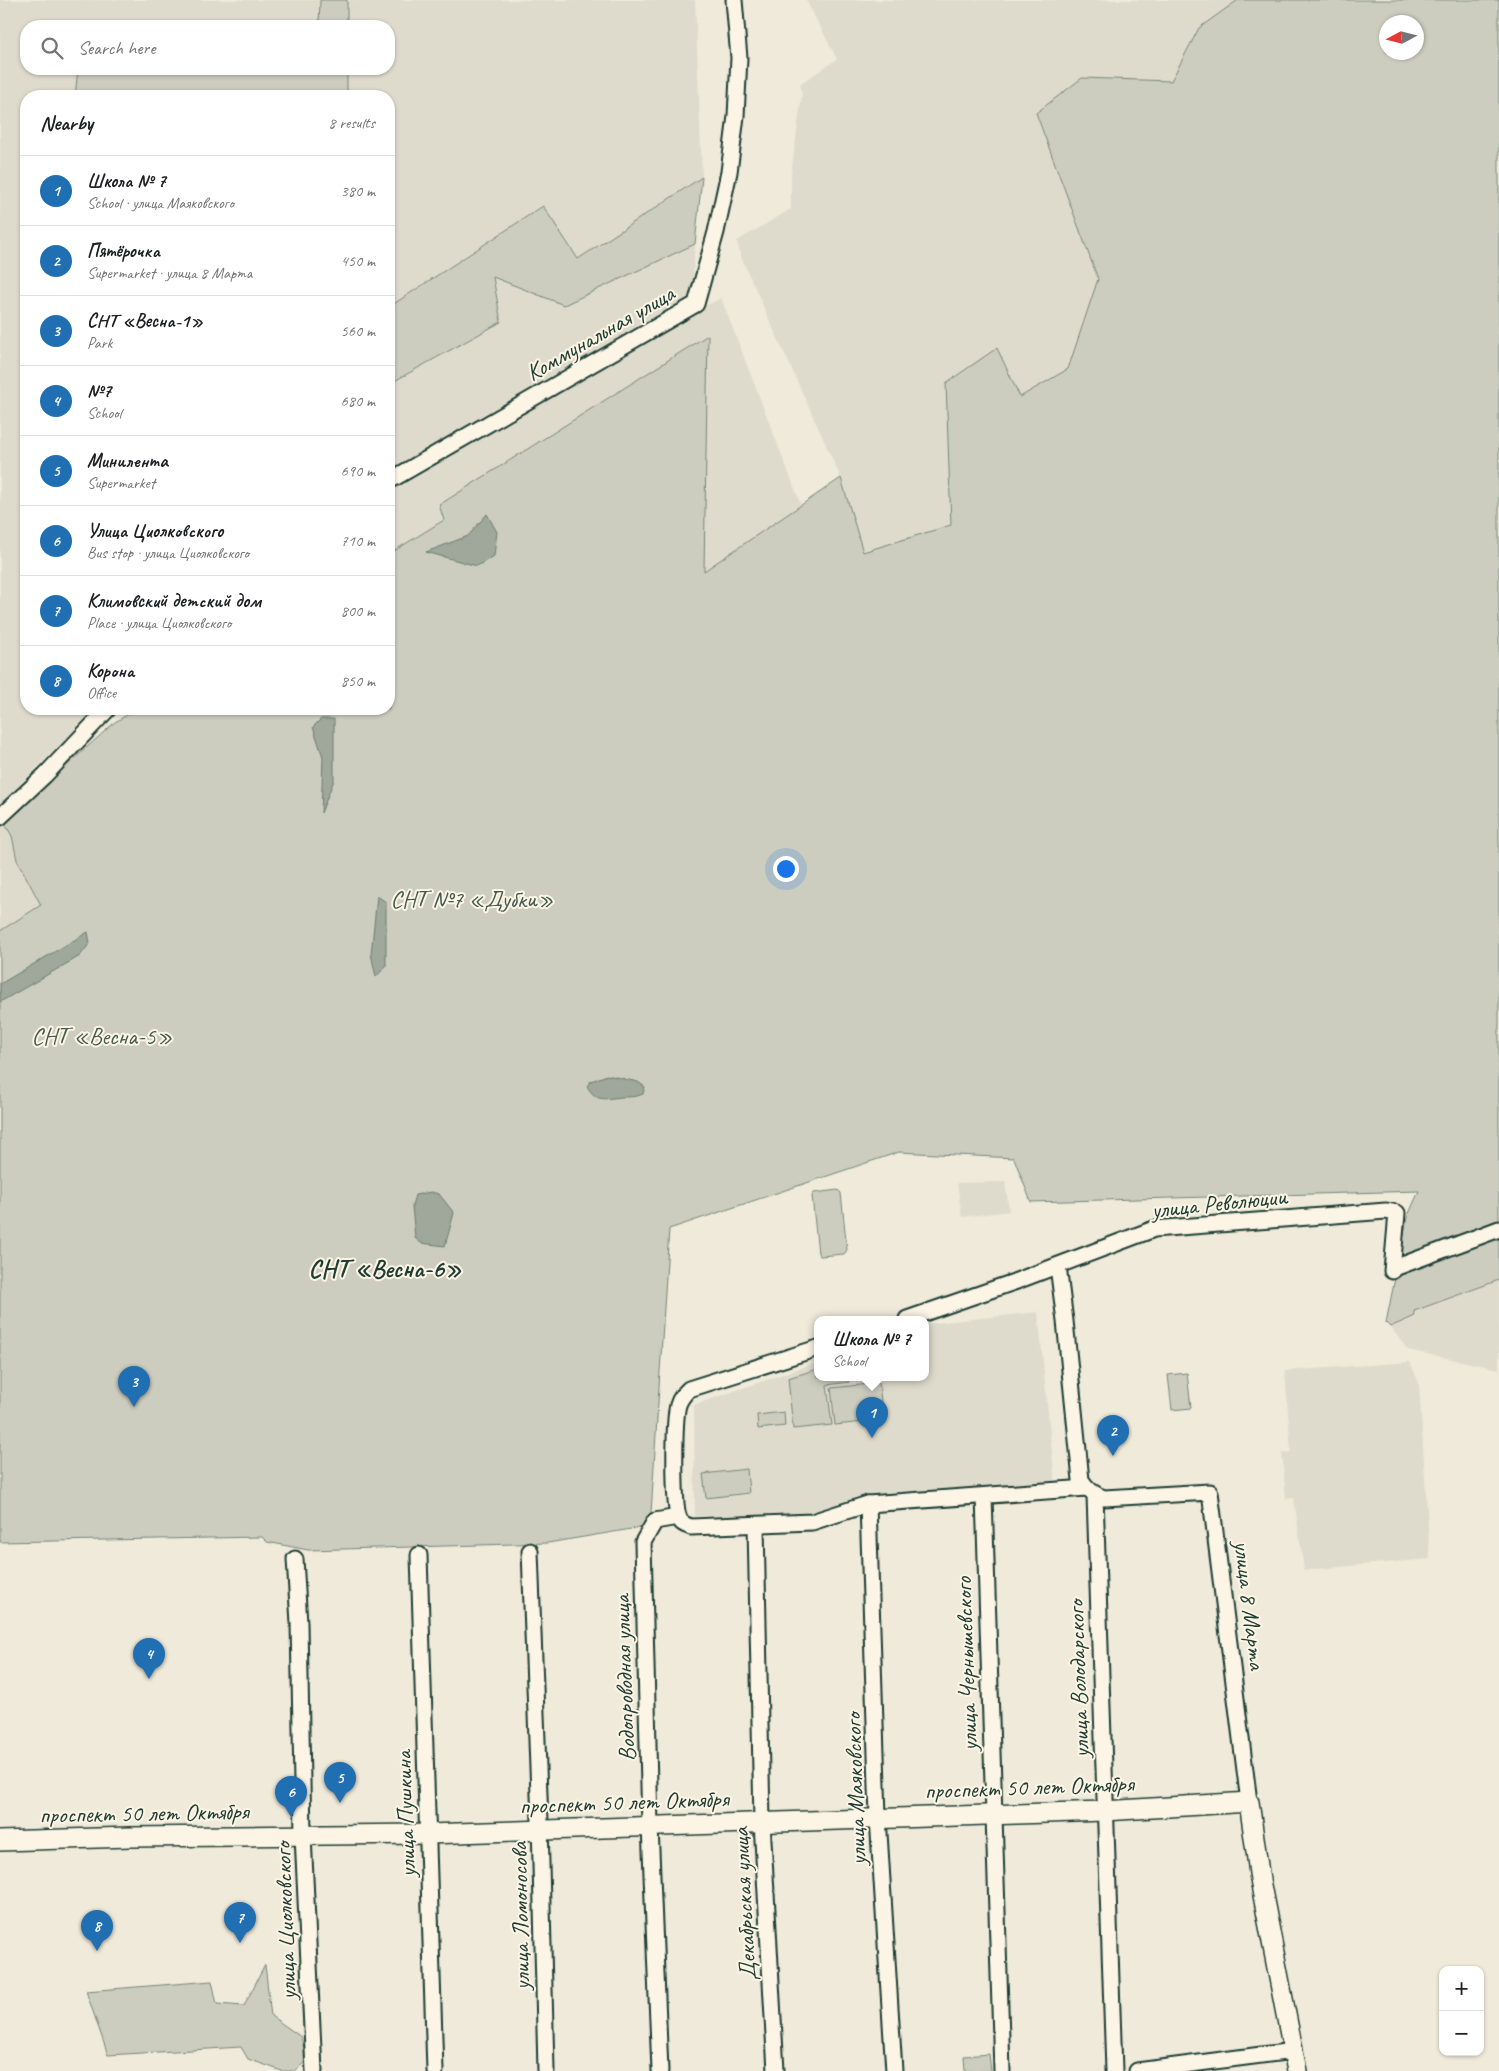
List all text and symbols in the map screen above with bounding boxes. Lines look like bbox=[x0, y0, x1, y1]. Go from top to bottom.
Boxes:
north arrow bbox=[1379, 15, 1424, 60]
search box bbox=[20, 20, 395, 75]
icon: search bbox=[38, 34, 66, 62]
text: Search here bbox=[78, 36, 155, 60]
text: Nearby bbox=[40, 110, 93, 136]
text: 8 results bbox=[328, 113, 375, 133]
text: Школа № 7 bbox=[87, 169, 166, 193]
text: 1 bbox=[52, 181, 60, 201]
text: 380 m bbox=[341, 181, 375, 201]
text: School · улица Маяковского bbox=[87, 193, 234, 213]
text: Пятёрочка bbox=[87, 239, 160, 263]
text: 2 bbox=[52, 251, 60, 271]
text: 450 m bbox=[341, 251, 375, 271]
text: Supermarket · улица 8 Марта bbox=[87, 263, 252, 283]
street label: Коммунальная улица bbox=[520, 278, 681, 388]
text: СНТ «Весна-1» bbox=[87, 309, 203, 333]
text: 3 bbox=[52, 321, 60, 341]
text: 560 m bbox=[341, 321, 375, 341]
text: Park bbox=[87, 333, 112, 353]
text: №7 bbox=[87, 379, 111, 403]
text: 4 bbox=[52, 391, 60, 411]
text: 680 m bbox=[341, 391, 375, 411]
text: School bbox=[87, 403, 121, 423]
text: Минилента bbox=[87, 449, 168, 473]
text: 5 bbox=[53, 461, 59, 481]
text: 690 m bbox=[341, 461, 375, 481]
text: Supermarket bbox=[87, 473, 155, 493]
text: Улица Циолковского bbox=[87, 519, 223, 543]
text: 6 bbox=[52, 531, 60, 551]
text: 710 m bbox=[341, 531, 375, 551]
text: Bus stop · улица Циолковского bbox=[87, 543, 249, 563]
text: Климовский детский дом bbox=[87, 589, 261, 613]
text: 7 bbox=[52, 601, 60, 621]
text: 800 m bbox=[341, 601, 375, 621]
text: Place · улица Циолковского bbox=[87, 613, 231, 633]
text: Корона bbox=[87, 659, 134, 683]
text: 8 bbox=[52, 671, 60, 691]
text: 850 m bbox=[341, 671, 375, 691]
text: Office bbox=[87, 683, 116, 703]
your location bbox=[773, 856, 799, 882]
park label: СНТ №7 «Дубки» bbox=[390, 884, 554, 914]
park label: СНТ «Весна-5» bbox=[32, 1021, 172, 1051]
street label: улица Революции bbox=[1148, 1181, 1290, 1225]
district label: СНТ «Весна-6» bbox=[309, 1253, 462, 1285]
popup bbox=[814, 1316, 929, 1381]
text: Школа № 7 bbox=[832, 1327, 911, 1351]
text: School bbox=[832, 1351, 867, 1371]
pin: 3 bbox=[118, 1366, 150, 1407]
pin: 1 bbox=[856, 1397, 888, 1438]
pin: 2 bbox=[1097, 1415, 1129, 1456]
street label: улица 8 Марта bbox=[1227, 1537, 1273, 1673]
street label: улица Чернышевского bbox=[948, 1575, 984, 1754]
street label: Водопроводная улица bbox=[606, 1592, 642, 1762]
street label: улица Володарского bbox=[1060, 1597, 1096, 1760]
pin: 4 bbox=[133, 1638, 165, 1679]
street label: улица Маяковского bbox=[837, 1710, 873, 1868]
street label: улица Пушкина bbox=[388, 1748, 422, 1880]
pin: 5 bbox=[324, 1762, 356, 1803]
street label: проспект 50 лет Октября bbox=[924, 1768, 1136, 1806]
pin: 6 bbox=[275, 1776, 307, 1817]
street label: проспект 50 лет Октября bbox=[519, 1783, 731, 1821]
street label: проспект 50 лет Октября bbox=[39, 1796, 251, 1830]
street label: Декабрьская улица bbox=[725, 1825, 763, 1981]
street label: улица Циолковского bbox=[267, 1839, 303, 2002]
street label: улица Ломоносова bbox=[504, 1840, 536, 1992]
pin: 7 bbox=[224, 1902, 256, 1943]
pin: 8 bbox=[81, 1910, 113, 1951]
map controls bbox=[1439, 1966, 1484, 2056]
button: + bbox=[1439, 1966, 1484, 2011]
button: − bbox=[1439, 2011, 1484, 2056]

